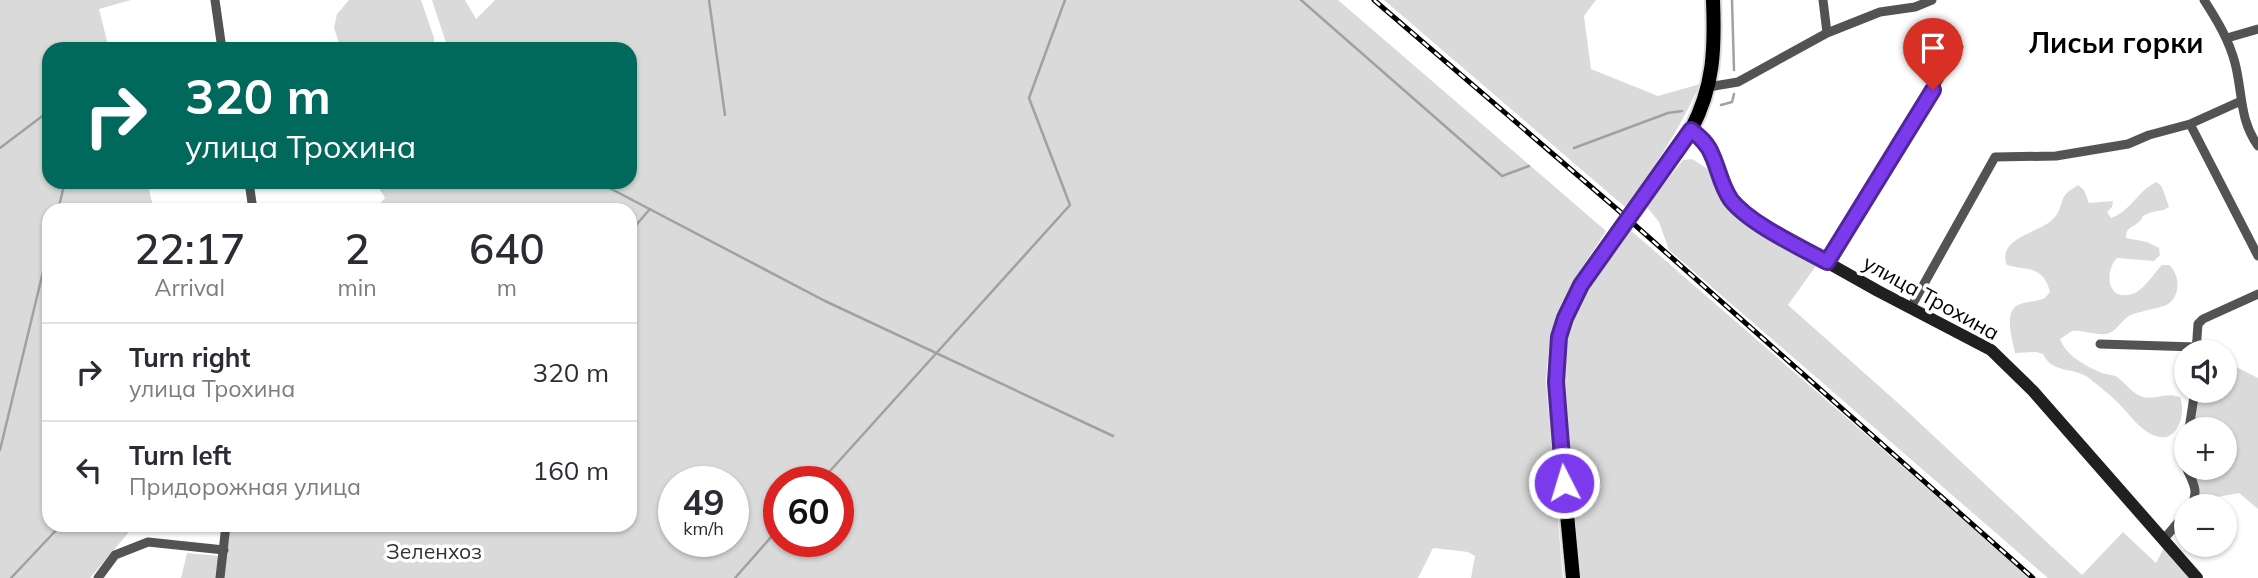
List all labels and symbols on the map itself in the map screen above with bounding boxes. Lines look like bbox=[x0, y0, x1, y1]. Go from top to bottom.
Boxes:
pin bbox=[1903, 18, 1963, 90]
district label: Лисьи горки bbox=[2028, 25, 2204, 60]
street label: улица Трохина bbox=[1859, 249, 2004, 345]
position arrow bbox=[1527, 446, 1601, 520]
speed limit sign: 60 bbox=[763, 466, 854, 557]
park label: Зеленхоз bbox=[386, 538, 482, 564]

